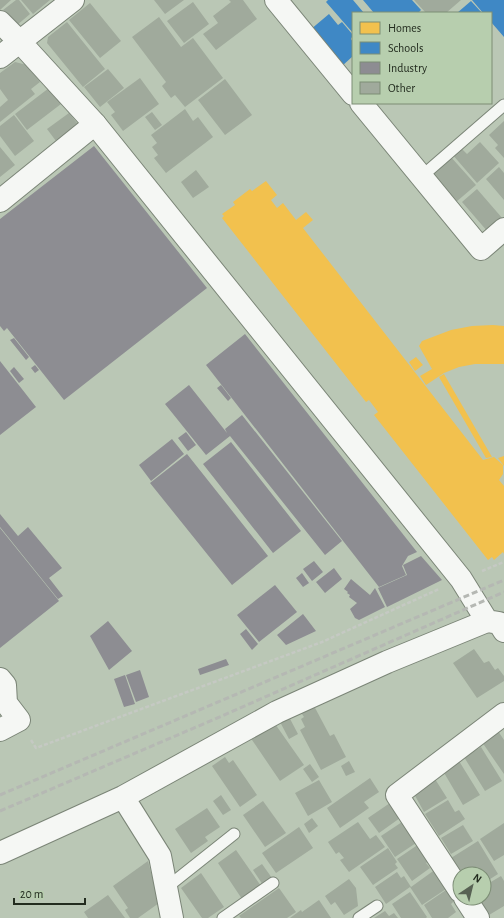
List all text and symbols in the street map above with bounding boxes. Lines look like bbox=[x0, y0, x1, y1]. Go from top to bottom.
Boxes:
legend bbox=[352, 12, 492, 104]
text: Homes bbox=[388, 22, 421, 34]
text: Schools bbox=[388, 42, 423, 54]
text: Industry bbox=[388, 62, 427, 75]
text: Other bbox=[388, 82, 415, 94]
north arrow bbox=[452, 866, 492, 906]
text: N bbox=[471, 872, 484, 885]
scale bar bbox=[14, 880, 85, 906]
text: 20 m bbox=[20, 888, 43, 900]

